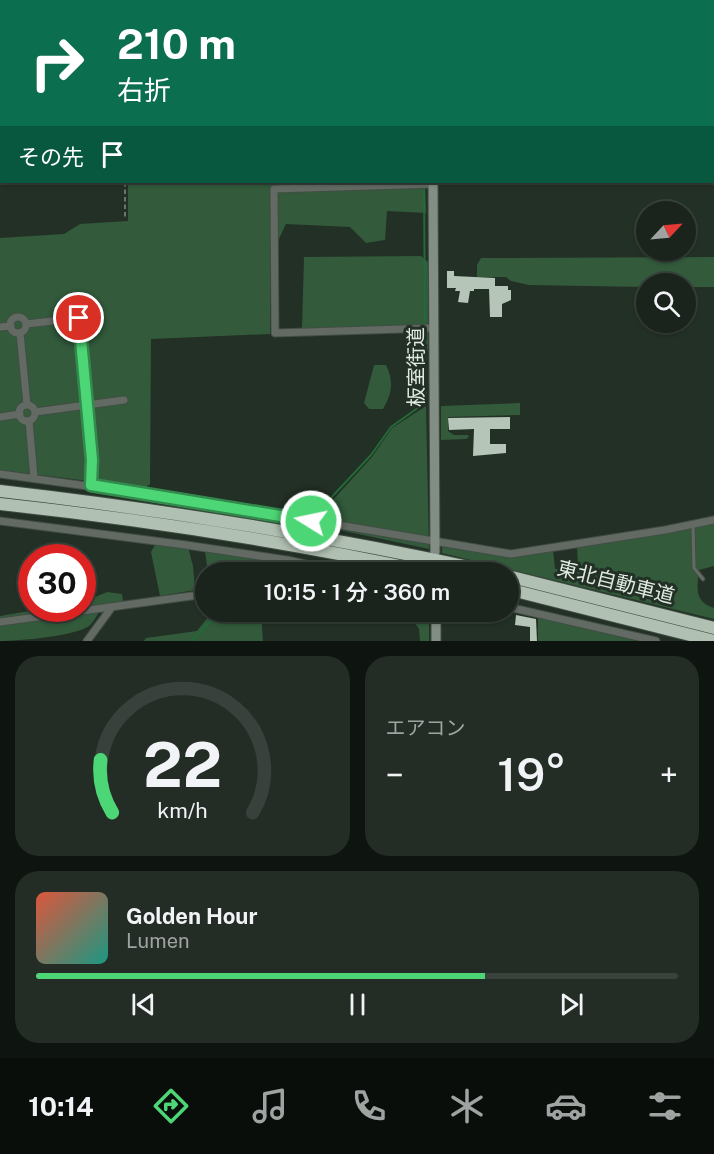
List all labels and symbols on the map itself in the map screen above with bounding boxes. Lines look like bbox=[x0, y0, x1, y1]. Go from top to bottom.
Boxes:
north arrow bbox=[636, 201, 696, 261]
pin bbox=[53, 292, 104, 343]
street label: 板室街道 bbox=[404, 327, 428, 407]
position arrow bbox=[279, 489, 343, 553]
speed limit sign: 30 bbox=[18, 544, 96, 622]
street label: 東北自動車道 bbox=[555, 556, 677, 608]

